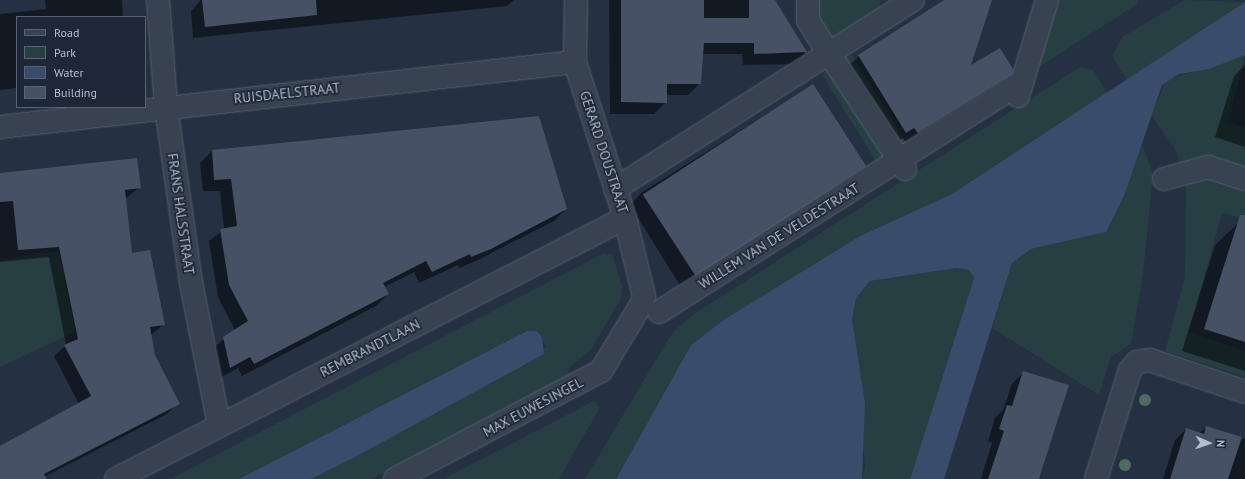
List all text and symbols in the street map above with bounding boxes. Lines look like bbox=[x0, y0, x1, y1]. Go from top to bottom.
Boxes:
legend bbox=[16, 16, 146, 108]
text: Road bbox=[54, 25, 79, 40]
text: Park bbox=[54, 45, 76, 60]
text: Water bbox=[54, 65, 84, 80]
street label: RUISDAELSTRAAT bbox=[233, 79, 341, 107]
text: Building bbox=[54, 85, 97, 100]
street label: GERARD DOUSTRAAT bbox=[576, 89, 632, 215]
street label: FRANS HALSSTRAAT bbox=[164, 152, 198, 276]
street label: WILLEM VAN DE VELDESTRAAT bbox=[695, 179, 863, 293]
street label: REMBRANDTLAAN bbox=[317, 316, 423, 380]
street label: MAX EUWESINGEL bbox=[480, 373, 586, 441]
north arrow bbox=[1189, 423, 1229, 463]
text: N bbox=[1214, 440, 1228, 447]

